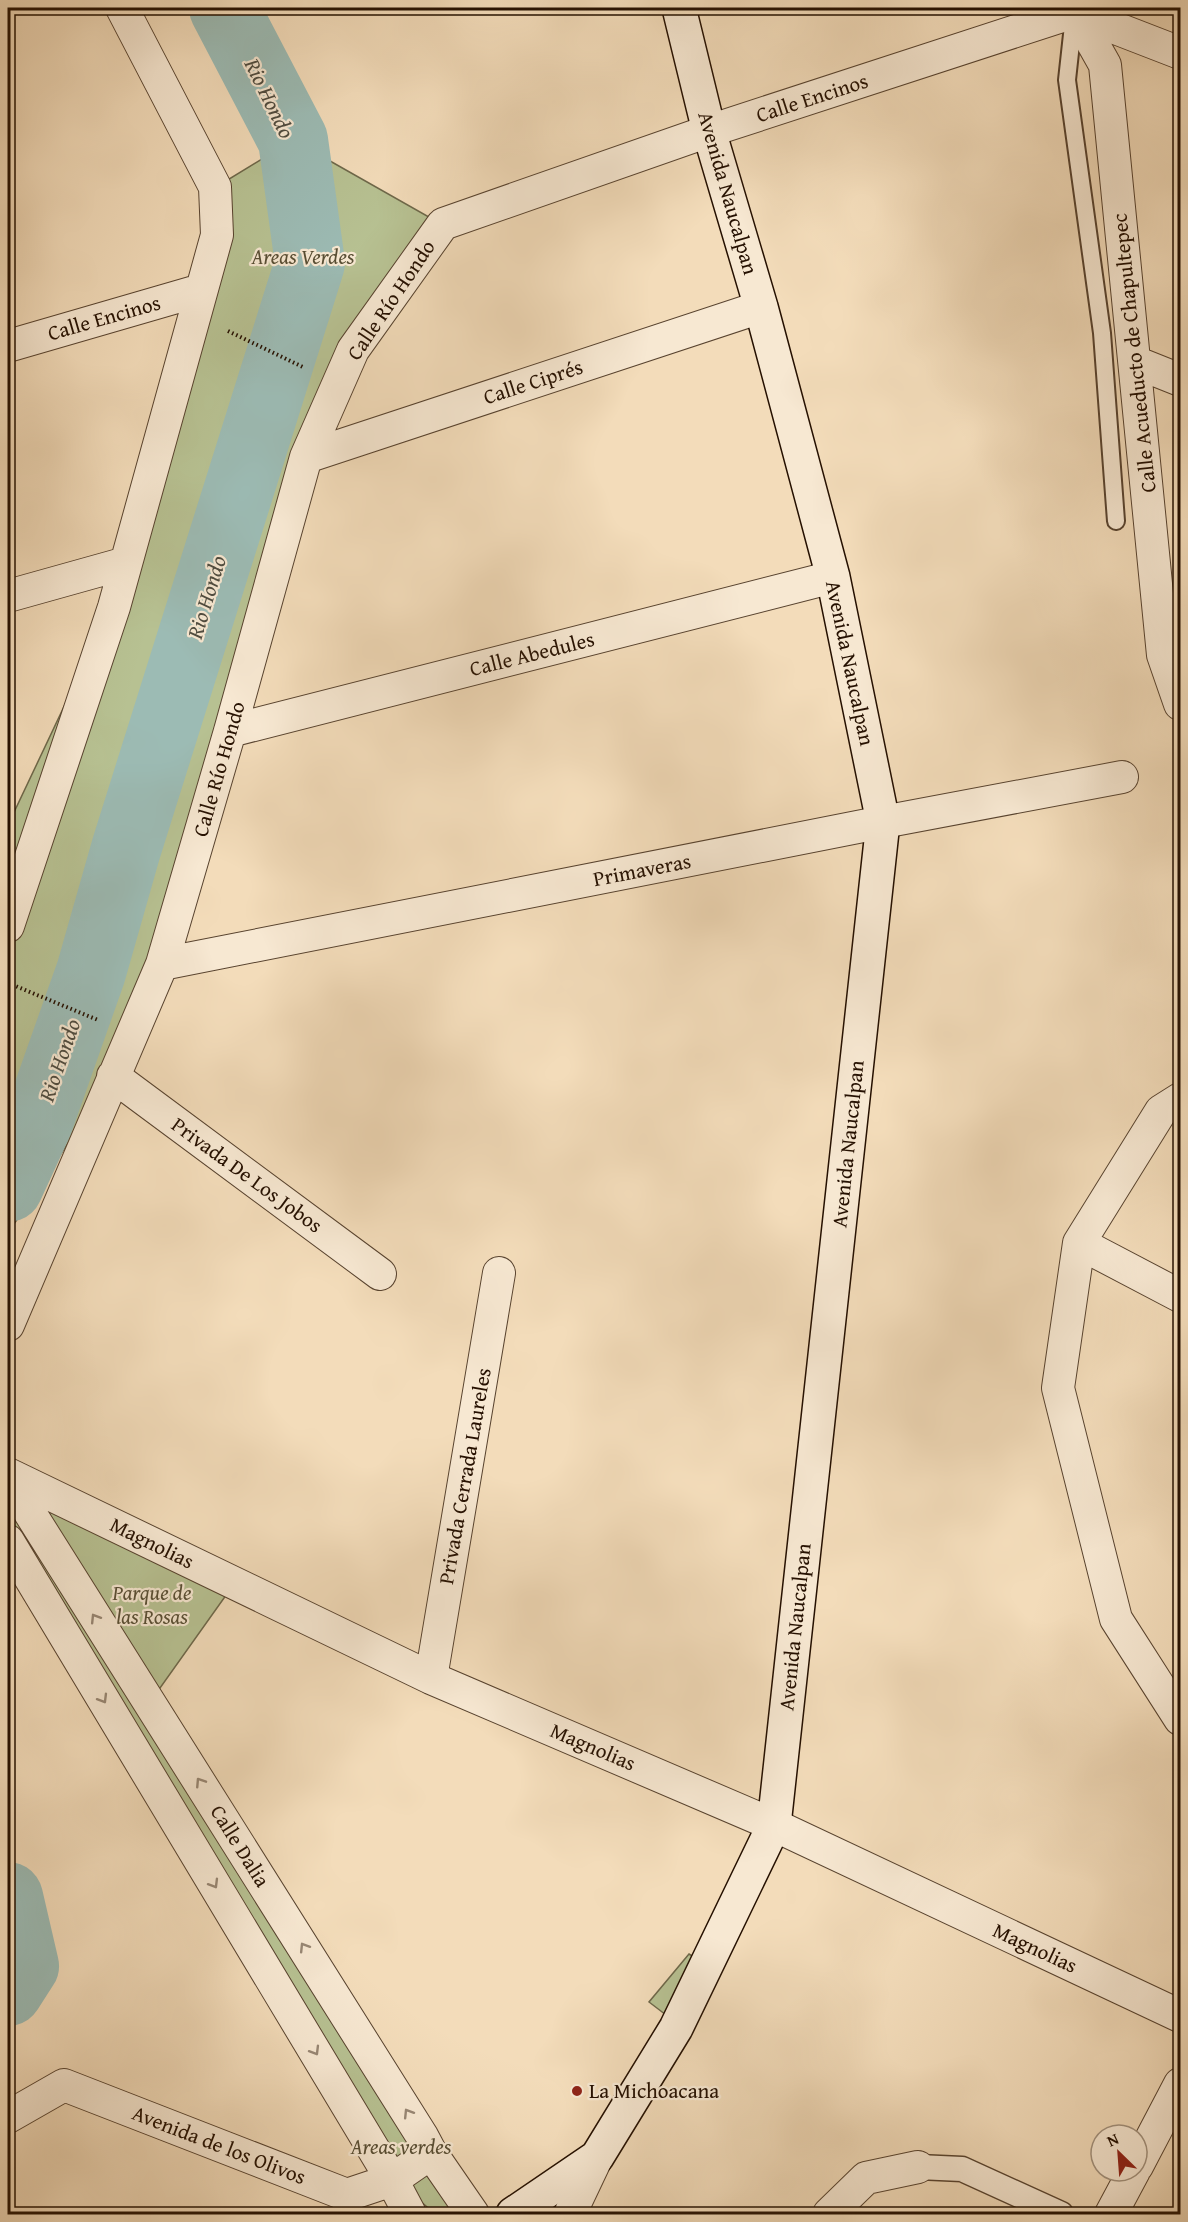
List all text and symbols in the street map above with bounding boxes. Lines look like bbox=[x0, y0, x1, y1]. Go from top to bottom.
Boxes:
water label: Rio Hondo bbox=[236, 52, 303, 143]
street label: Calle Encinos bbox=[752, 65, 872, 130]
street label: Avenida Naucalpan bbox=[690, 108, 767, 278]
street label: Calle Acueducto de Chapultepec bbox=[1103, 212, 1164, 494]
street label: Calle Río Hondo bbox=[339, 233, 442, 366]
park label: Areas Verdes bbox=[251, 241, 355, 272]
street label: Calle Encinos bbox=[44, 287, 164, 348]
street label: Calle Ciprés bbox=[479, 351, 587, 412]
water label: Rio Hondo bbox=[178, 551, 234, 643]
street label: Avenida Naucalpan bbox=[818, 577, 883, 749]
street label: Calle Abedules bbox=[466, 623, 598, 684]
street label: Calle Río Hondo bbox=[184, 698, 253, 840]
street label: Primaveras bbox=[590, 845, 694, 894]
water label: Rio Hondo bbox=[30, 1014, 88, 1107]
street label: Avenida Naucalpan bbox=[823, 1059, 872, 1229]
street label: Privada De Los Jobos bbox=[165, 1109, 329, 1240]
street label: Privada Cerrada Laureles bbox=[430, 1365, 499, 1587]
street label: Magnolias bbox=[105, 1509, 200, 1576]
street label: Avenida Naucalpan bbox=[770, 1542, 819, 1712]
park label: Parque de las Rosas bbox=[112, 1577, 191, 1632]
one-way arrow bbox=[91, 1614, 103, 1624]
one-way arrow bbox=[95, 1693, 107, 1703]
street label: Magnolias bbox=[546, 1715, 641, 1778]
one-way arrow bbox=[196, 1778, 207, 1789]
street label: Calle Dalia bbox=[203, 1799, 278, 1893]
one-way arrow bbox=[207, 1878, 219, 1888]
street label: Magnolias bbox=[988, 1914, 1083, 1981]
one-way arrow bbox=[300, 1943, 311, 1954]
one-way arrow bbox=[307, 2045, 319, 2055]
place label: La Michoacana bbox=[589, 2075, 719, 2106]
marker: La Michoacana bbox=[570, 2084, 584, 2098]
street label: Avenida de los Olivos bbox=[128, 2097, 311, 2192]
one-way arrow bbox=[404, 2108, 415, 2119]
north arrow bbox=[1089, 2123, 1149, 2183]
text: N bbox=[1103, 2126, 1123, 2153]
park label: Areas verdes bbox=[350, 2131, 452, 2162]

